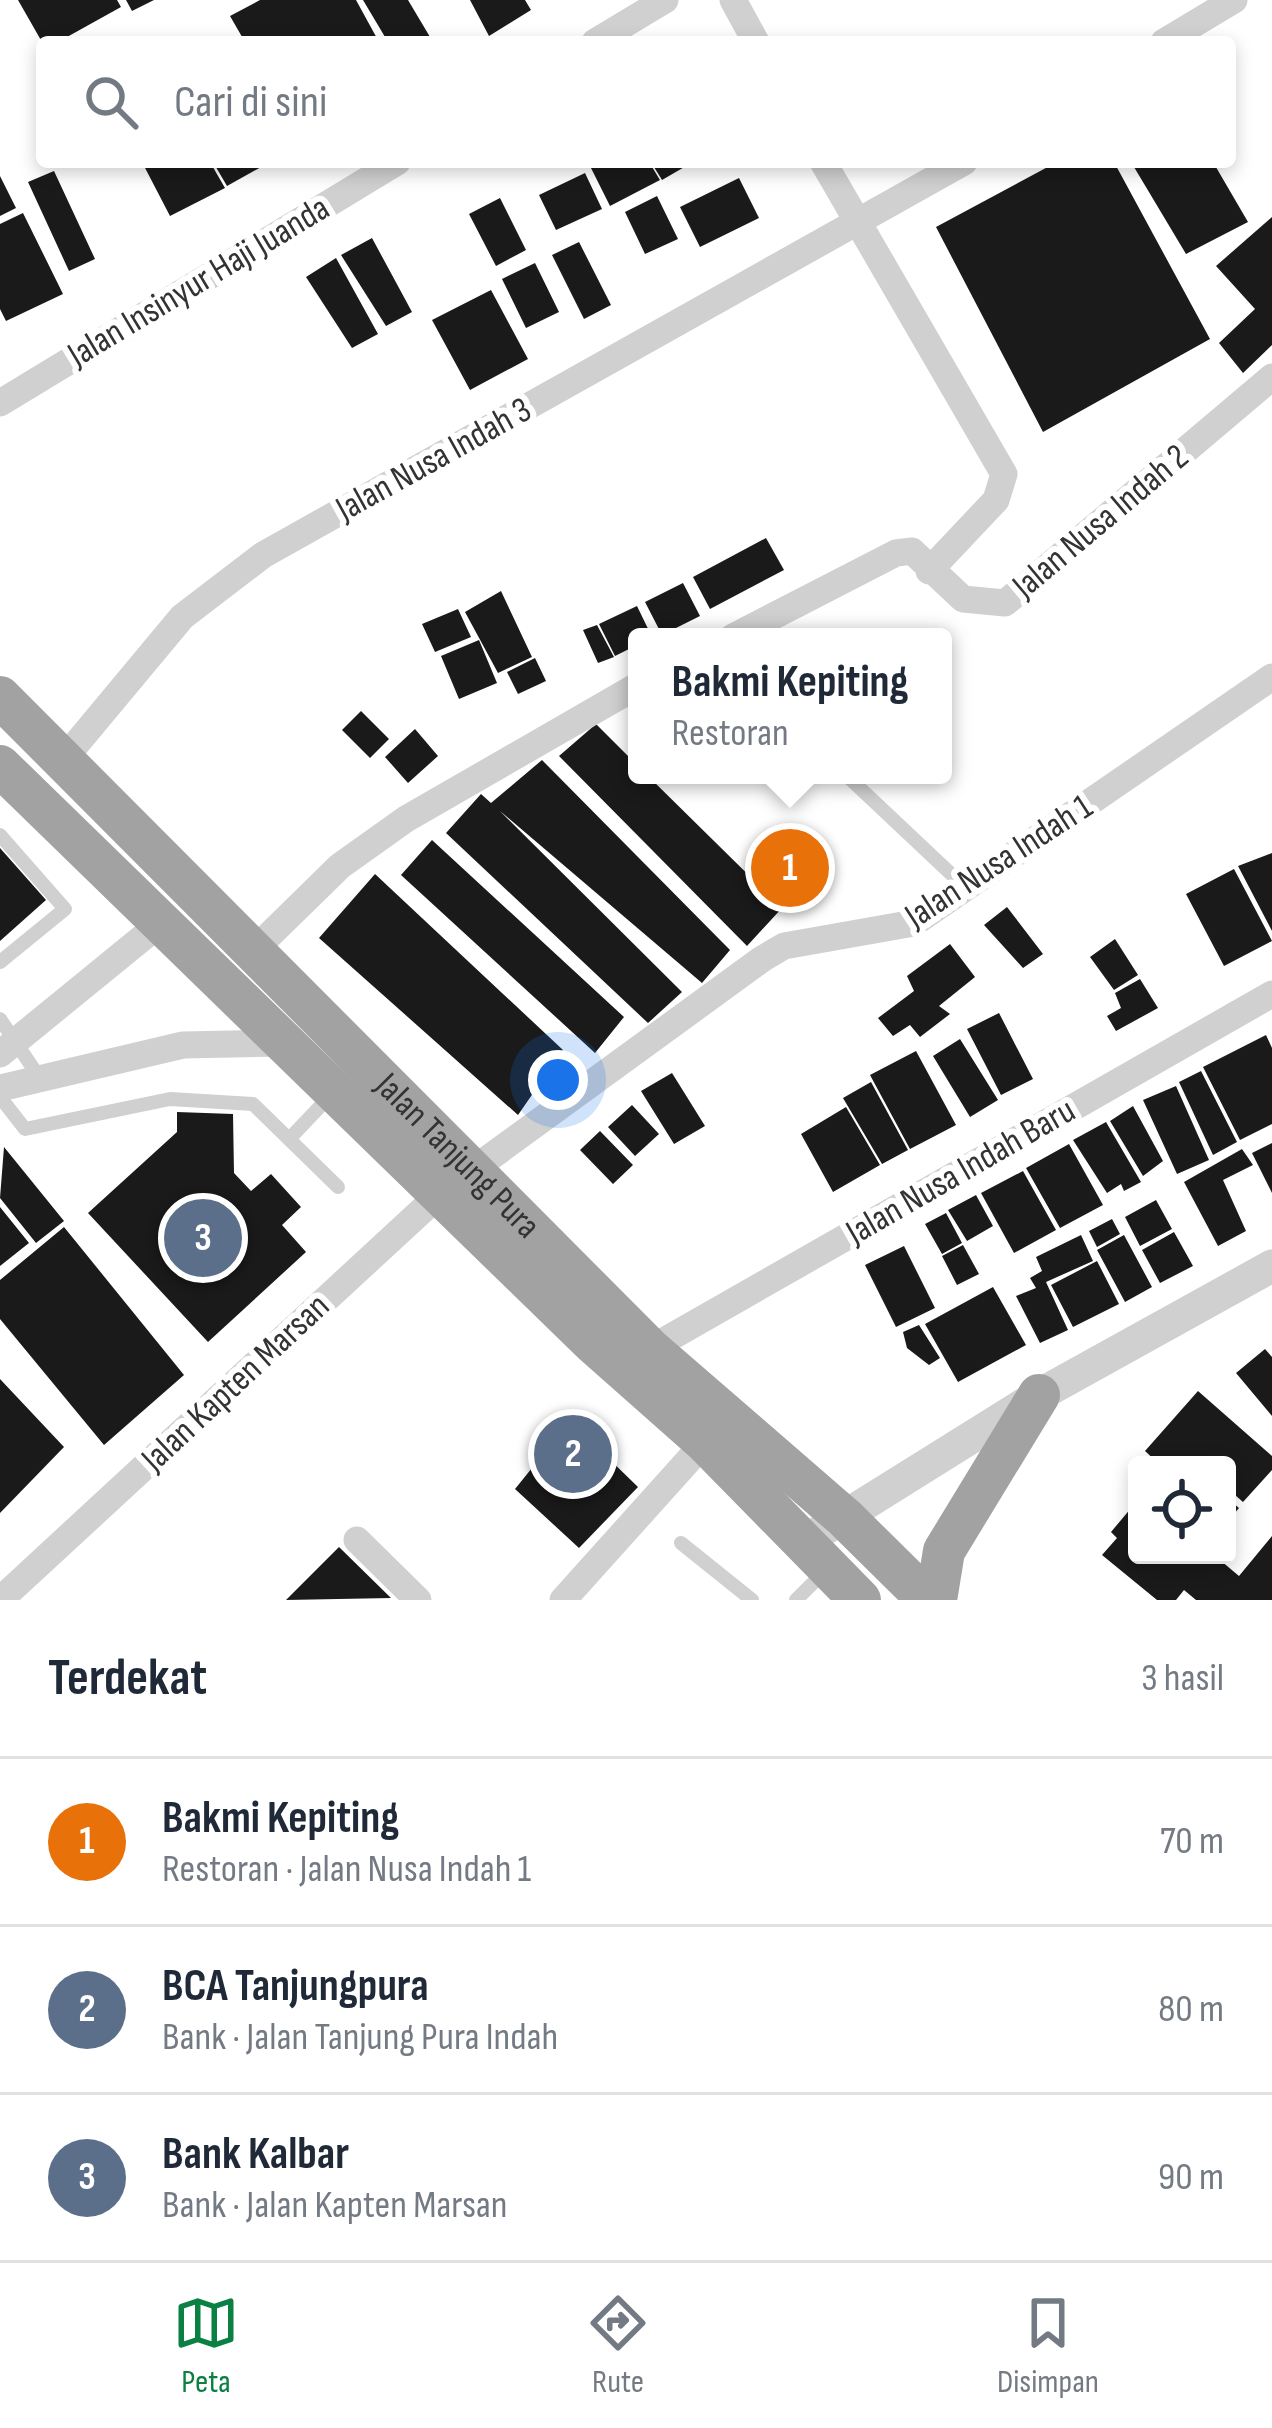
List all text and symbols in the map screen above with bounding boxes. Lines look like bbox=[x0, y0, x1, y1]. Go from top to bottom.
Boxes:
search box bbox=[36, 36, 1236, 168]
icon: search bbox=[78, 69, 144, 135]
text: Cari di sini bbox=[174, 75, 327, 130]
street label: Jalan Insinyur Haji Juanda bbox=[60, 187, 337, 377]
street label: Jalan Nusa Indah 3 bbox=[328, 389, 539, 532]
street label: Jalan Nusa Indah 2 bbox=[1004, 436, 1198, 609]
popup bbox=[628, 628, 952, 784]
text: Bakmi Kepiting bbox=[671, 655, 909, 710]
text: Restoran bbox=[671, 710, 789, 757]
street label: Jalan Nusa Indah 1 bbox=[897, 785, 1101, 939]
pin: 1 bbox=[751, 823, 829, 913]
your location bbox=[528, 1050, 588, 1110]
street label: Jalan Tanjung Pura bbox=[365, 1064, 549, 1247]
street label: Jalan Nusa Indah Baru bbox=[838, 1089, 1083, 1255]
pin: 3 bbox=[164, 1193, 242, 1283]
street label: Jalan Kapten Marsan bbox=[132, 1285, 339, 1482]
pin: 2 bbox=[534, 1409, 612, 1499]
map controls bbox=[1128, 1456, 1236, 1564]
button: locate bbox=[1128, 1456, 1236, 1564]
text: Terdekat bbox=[48, 1648, 207, 1709]
text: 3 hasil bbox=[1141, 1655, 1224, 1702]
text: Bakmi Kepiting bbox=[162, 1791, 399, 1846]
text: 1 bbox=[79, 1818, 95, 1865]
text: 70 m bbox=[1160, 1818, 1224, 1865]
text: Restoran · Jalan Nusa Indah 1 bbox=[162, 1846, 531, 1893]
text: BCA Tanjungpura bbox=[162, 1959, 429, 2014]
text: 2 bbox=[78, 1986, 96, 2033]
text: 80 m bbox=[1158, 1986, 1224, 2033]
text: Bank · Jalan Tanjung Pura Indah bbox=[162, 2014, 558, 2061]
text: Bank Kalbar bbox=[162, 2127, 349, 2182]
text: 3 bbox=[78, 2154, 96, 2201]
text: 90 m bbox=[1158, 2154, 1224, 2201]
text: Bank · Jalan Kapten Marsan bbox=[162, 2182, 508, 2229]
tab: Peta bbox=[173, 2290, 239, 2402]
tab: Rute bbox=[585, 2290, 651, 2402]
tab: Disimpan bbox=[997, 2290, 1099, 2402]

